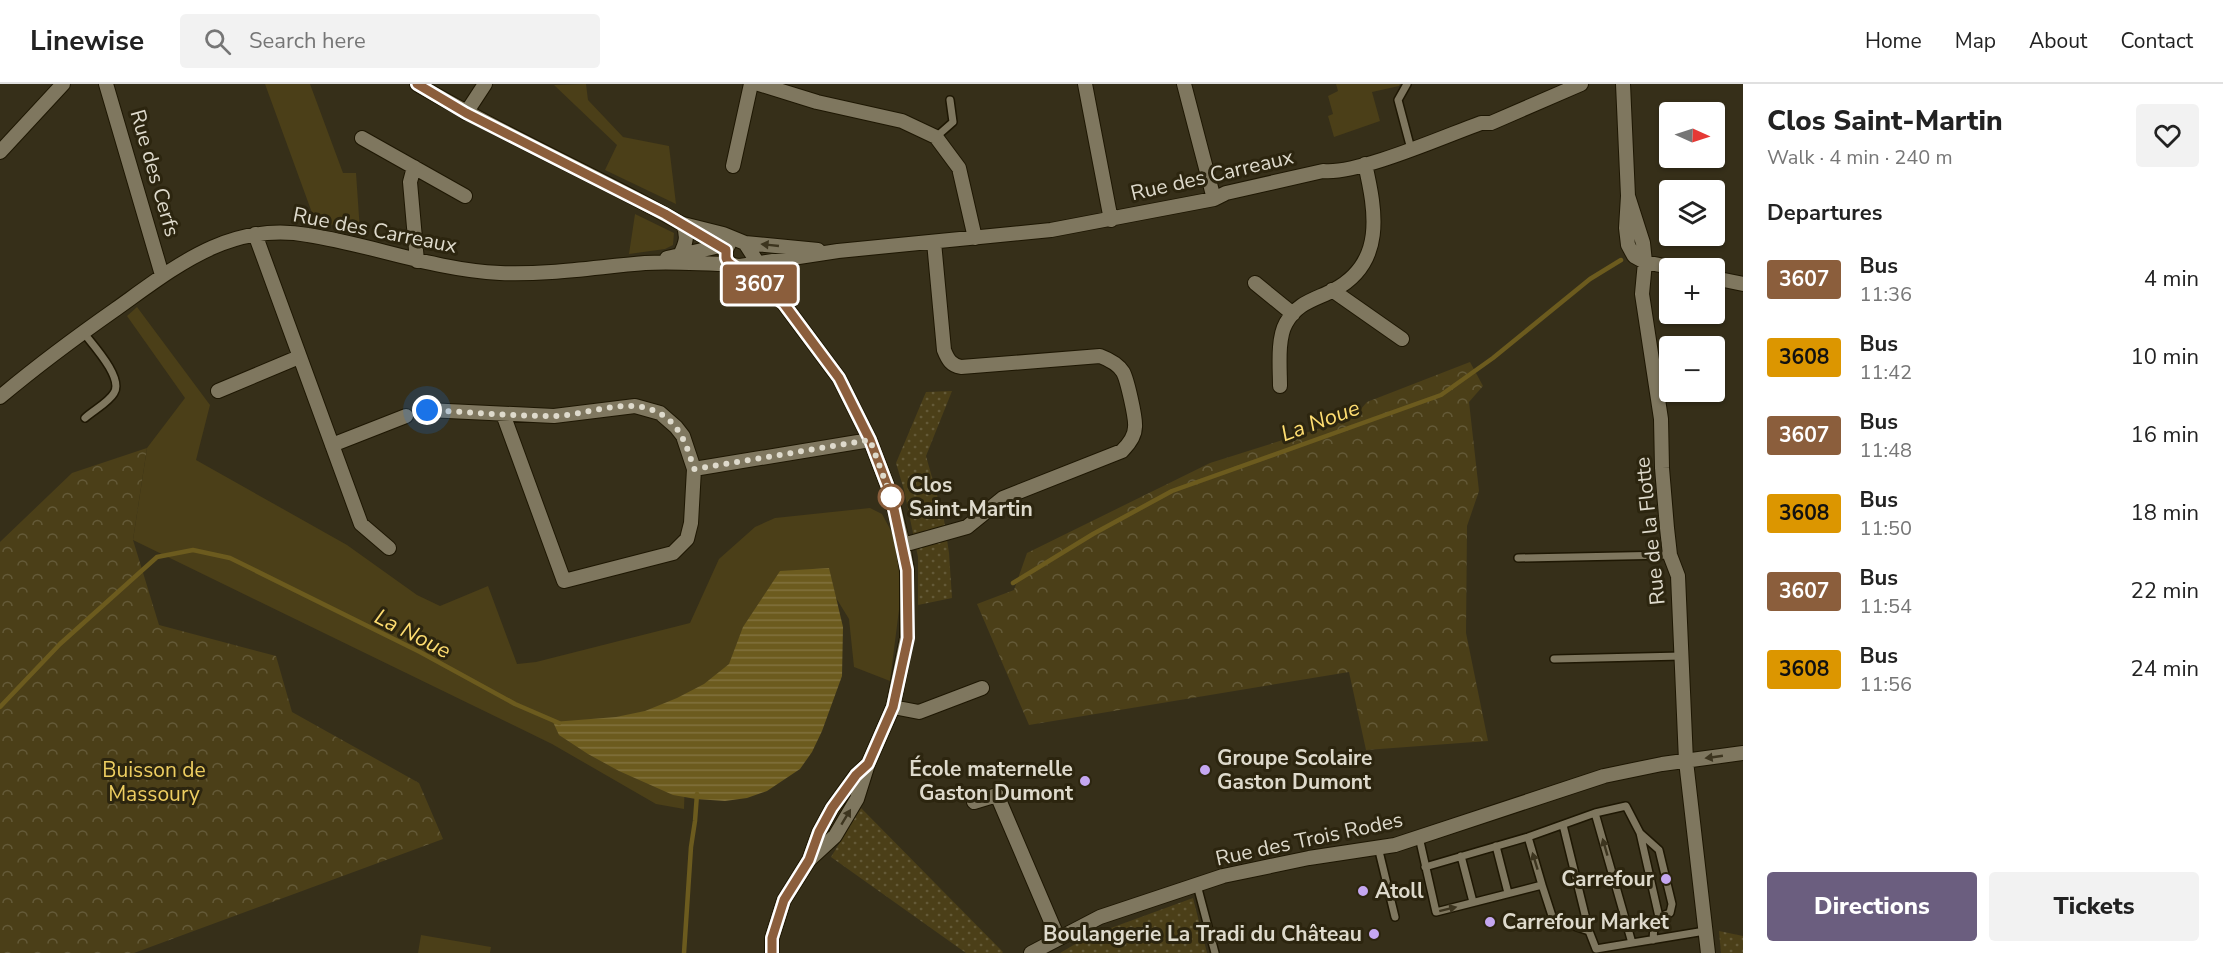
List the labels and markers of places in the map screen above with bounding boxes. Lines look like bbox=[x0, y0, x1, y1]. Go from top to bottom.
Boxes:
place label: Clos Saint-Martin bbox=[909, 471, 1033, 523]
marker: Clos Saint-Martin bbox=[878, 484, 904, 510]
place label: Groupe Scolaire Gaston Dumont bbox=[1217, 744, 1372, 796]
place label: École maternelle Gaston Dumont bbox=[909, 755, 1074, 807]
marker: Groupe Scolaire Gaston Dumont bbox=[1198, 763, 1212, 777]
marker: École maternelle Gaston Dumont bbox=[1078, 774, 1092, 788]
place label: Carrefour bbox=[1561, 865, 1655, 893]
marker: Carrefour bbox=[1659, 872, 1673, 886]
place label: Atoll bbox=[1375, 877, 1424, 905]
marker: Atoll bbox=[1356, 884, 1370, 898]
place label: Carrefour Market bbox=[1502, 908, 1670, 936]
marker: Carrefour Market bbox=[1483, 915, 1497, 929]
place label: Boulangerie La Tradi du Château bbox=[1043, 920, 1362, 948]
marker: Boulangerie La Tradi du Château bbox=[1367, 927, 1381, 941]

